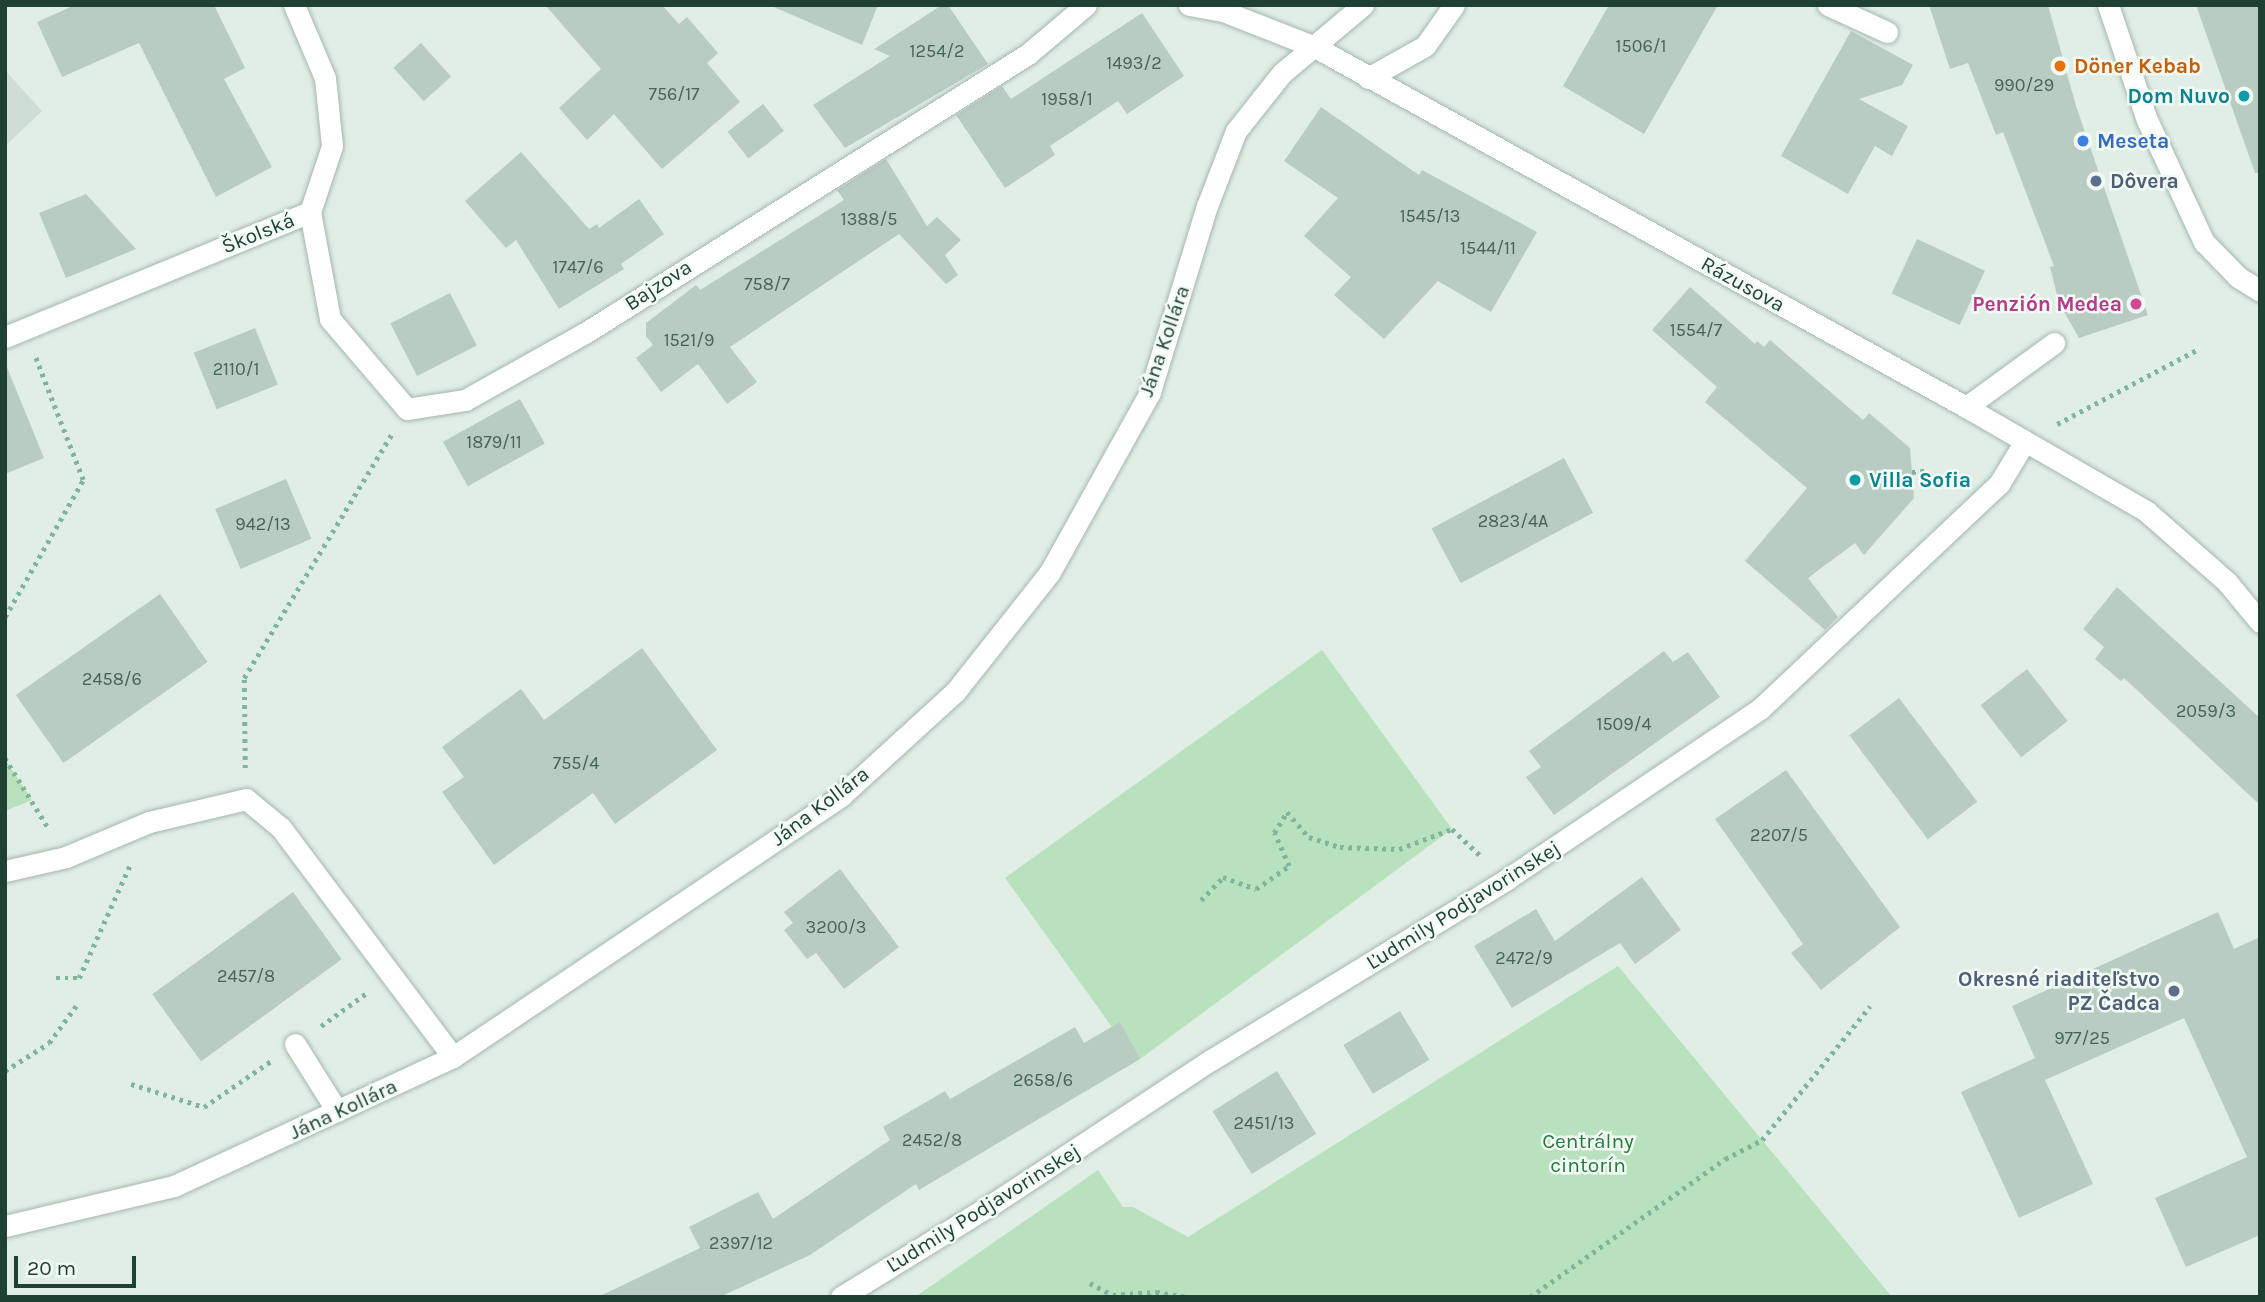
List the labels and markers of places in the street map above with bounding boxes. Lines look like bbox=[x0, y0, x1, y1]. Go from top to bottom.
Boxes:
place label: Döner Kebab bbox=[2074, 53, 2201, 79]
marker: Döner Kebab bbox=[2052, 58, 2068, 74]
place label: Dom Nuvo bbox=[2127, 83, 2230, 109]
marker: Dom Nuvo bbox=[2236, 88, 2252, 104]
place label: Meseta bbox=[2097, 128, 2169, 154]
marker: Meseta bbox=[2075, 133, 2091, 149]
place label: Dôvera bbox=[2110, 168, 2179, 194]
marker: Dôvera bbox=[2088, 173, 2104, 189]
place label: Penzión Medea bbox=[1972, 291, 2122, 317]
marker: Penzión Medea bbox=[2128, 296, 2144, 312]
place label: Villa Sofia bbox=[1869, 467, 1971, 493]
marker: Villa Sofia bbox=[1847, 472, 1863, 488]
place label: Okresné riaditeľstvo PZ Čadca bbox=[1958, 966, 2160, 1016]
marker: Okresné riaditeľstvo PZ Čadca bbox=[2166, 983, 2182, 999]

